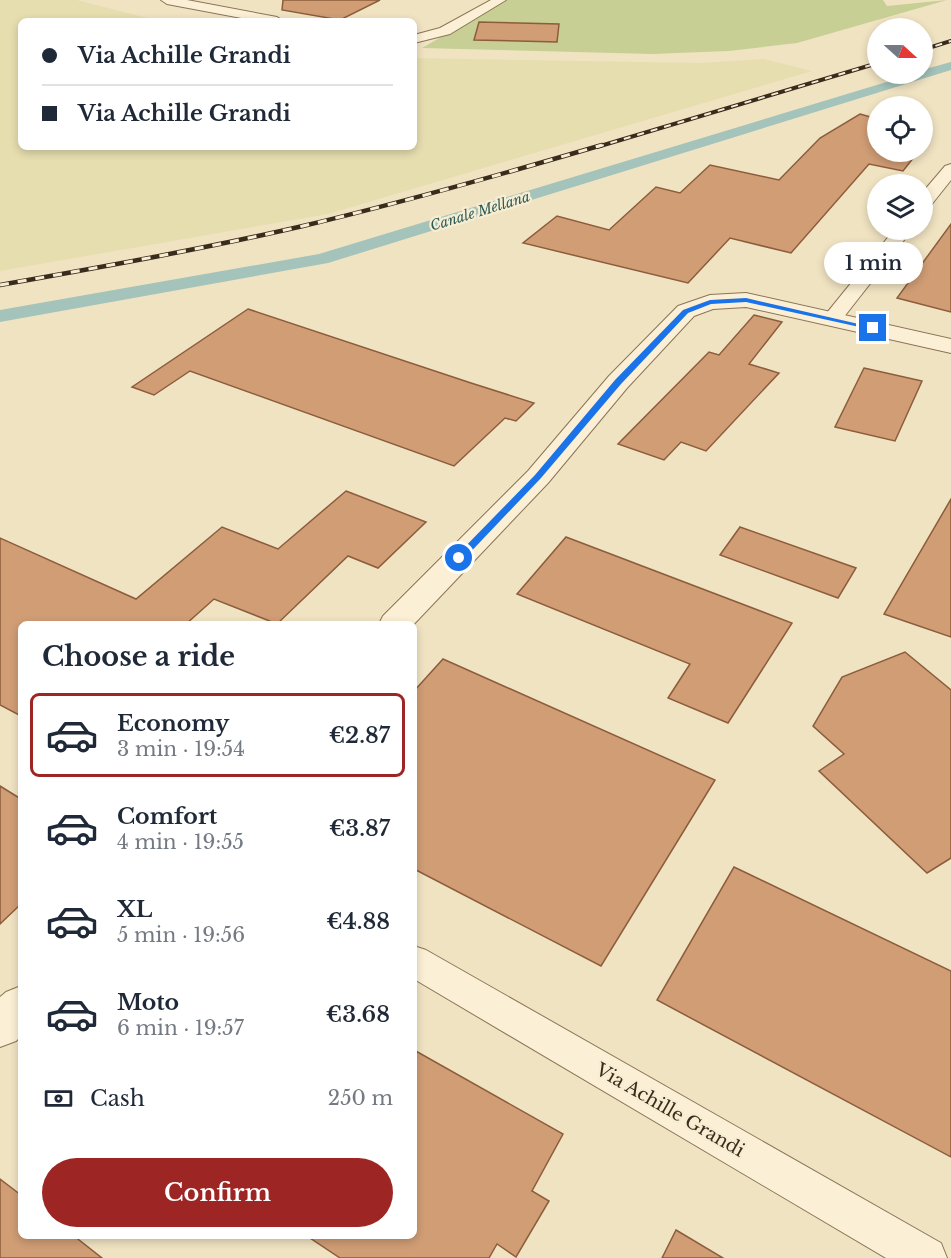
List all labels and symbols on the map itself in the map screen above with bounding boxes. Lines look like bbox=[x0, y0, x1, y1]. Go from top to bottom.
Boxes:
north arrow bbox=[867, 18, 933, 84]
water label: Canale Mellana bbox=[428, 187, 532, 235]
callout: 1 min bbox=[824, 241, 922, 283]
route end bbox=[859, 314, 886, 341]
route start bbox=[445, 544, 472, 571]
street label: Via Achille Grandi bbox=[591, 1058, 748, 1162]

